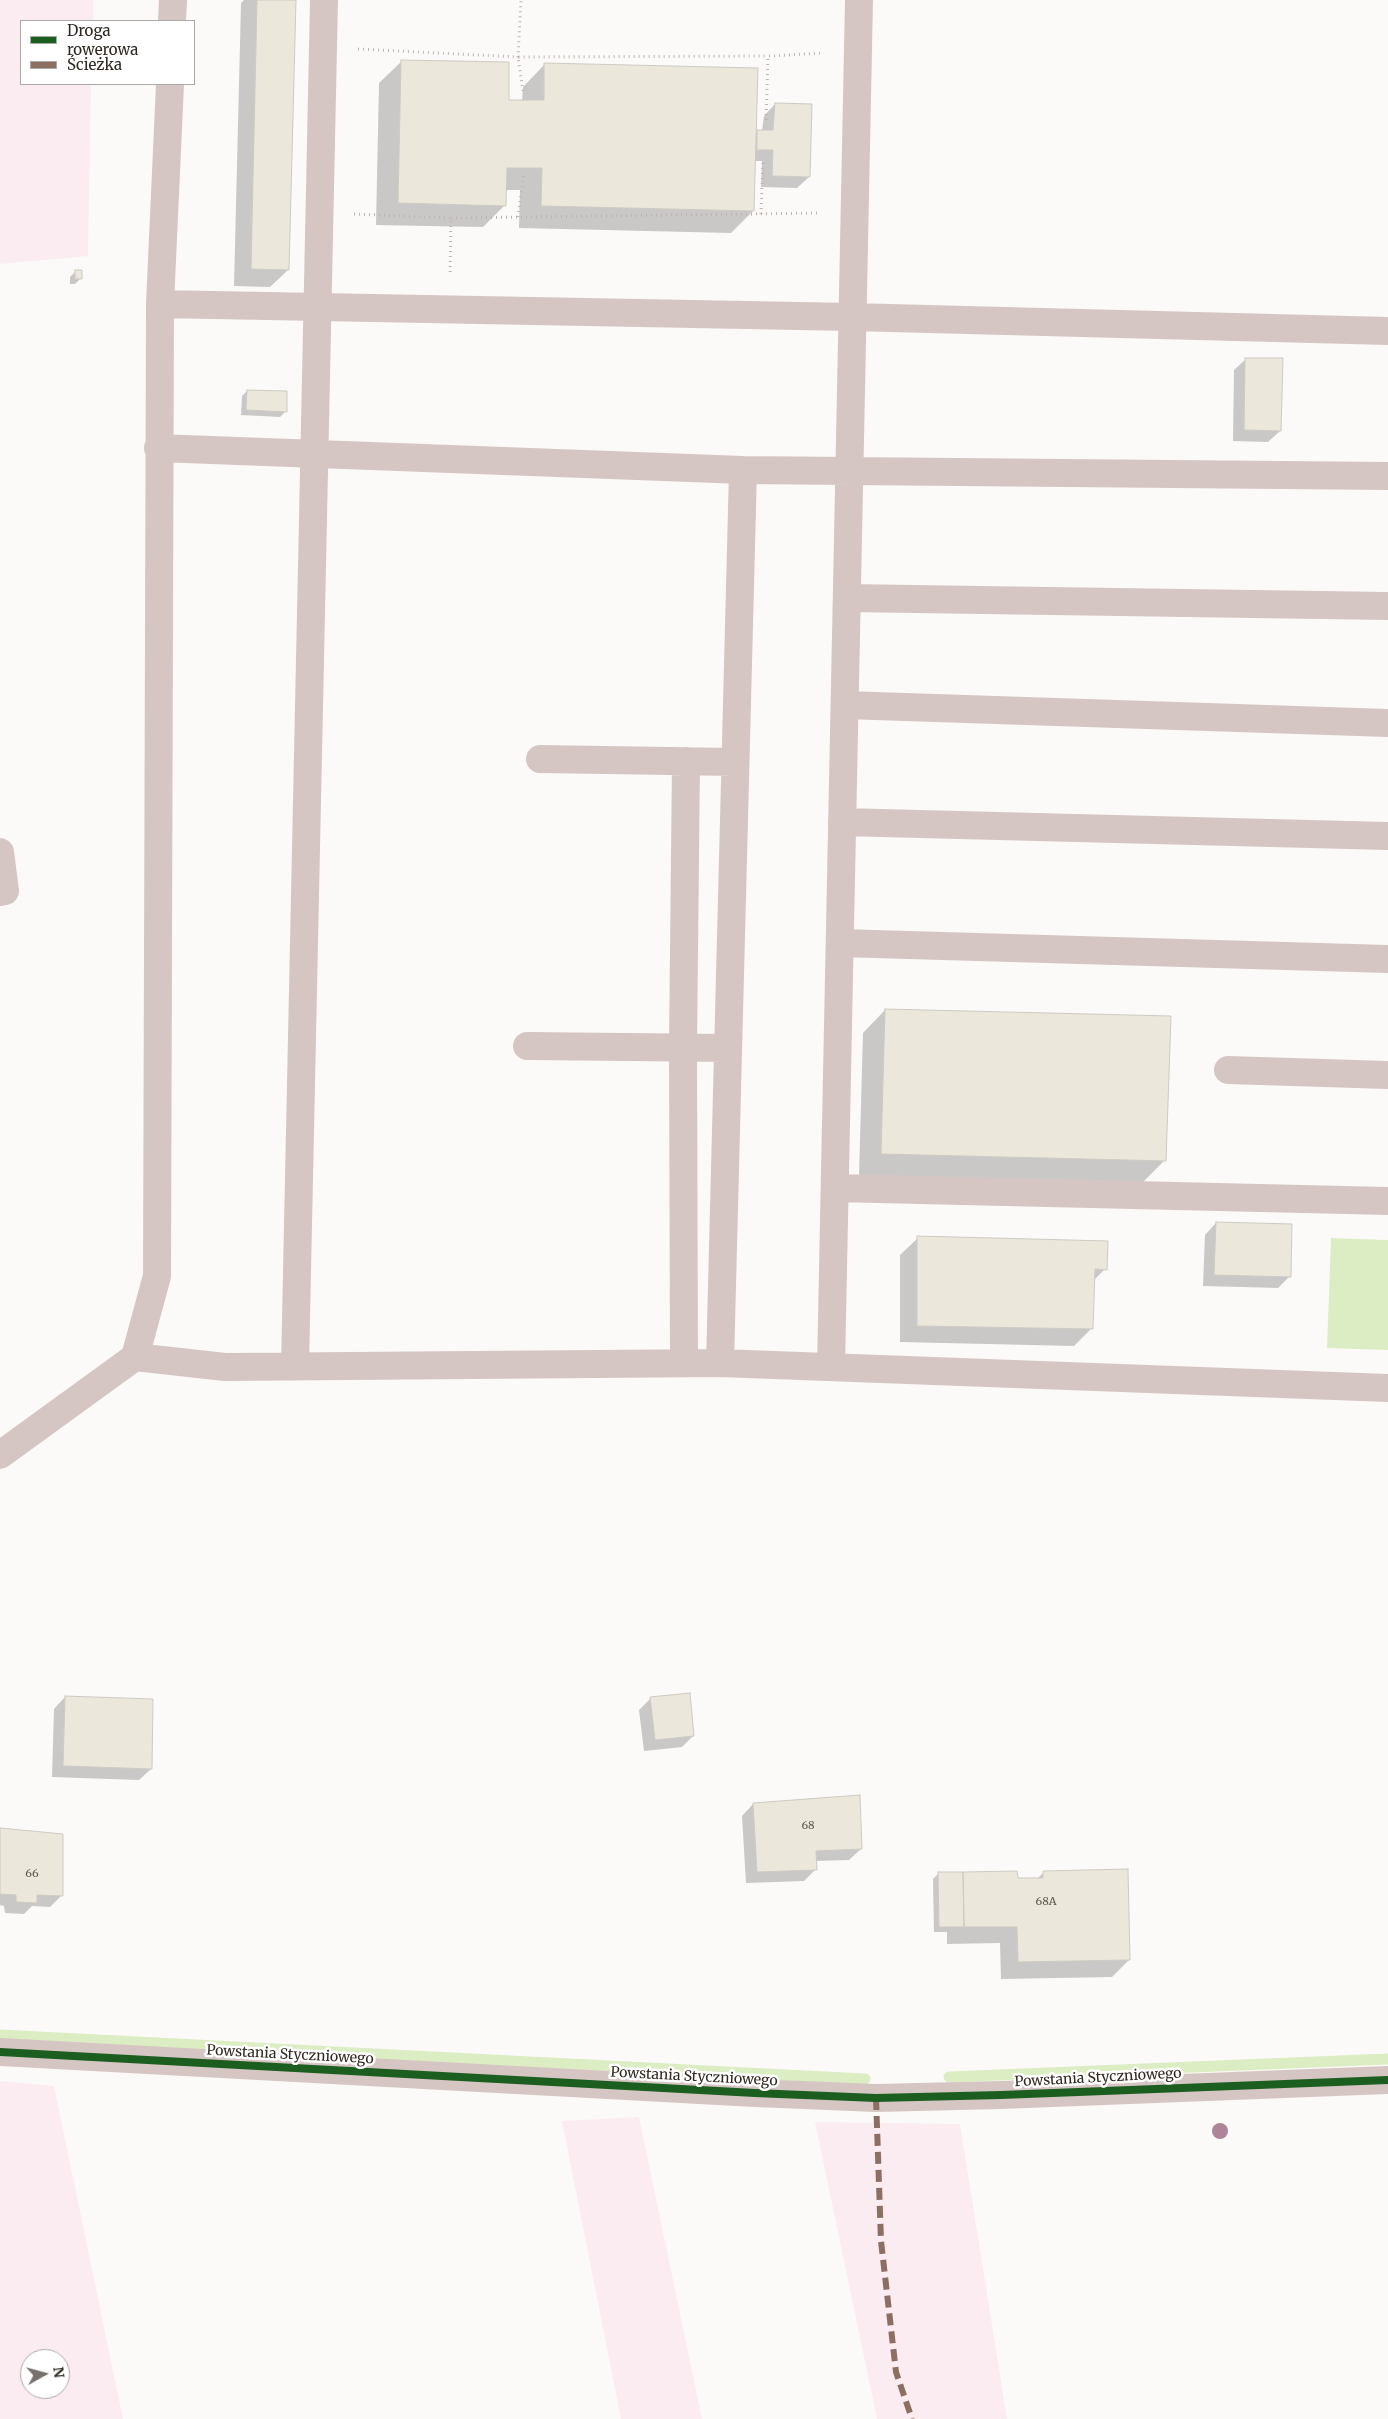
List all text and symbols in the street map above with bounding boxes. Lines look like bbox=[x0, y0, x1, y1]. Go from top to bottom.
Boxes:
legend bbox=[20, 20, 195, 85]
text: Droga rowerowa bbox=[67, 21, 138, 59]
text: Ścieżka bbox=[67, 55, 122, 74]
house number: 68 bbox=[801, 1819, 815, 1833]
house number: 66 bbox=[25, 1867, 39, 1881]
house number: 68A bbox=[1036, 1895, 1056, 1909]
street label: Powstania Styczniowego bbox=[206, 2042, 374, 2068]
street label: Powstania Styczniowego bbox=[610, 2064, 778, 2090]
street label: Powstania Styczniowego bbox=[1014, 2065, 1182, 2091]
north arrow bbox=[20, 2349, 70, 2399]
text: N bbox=[49, 2366, 69, 2379]

